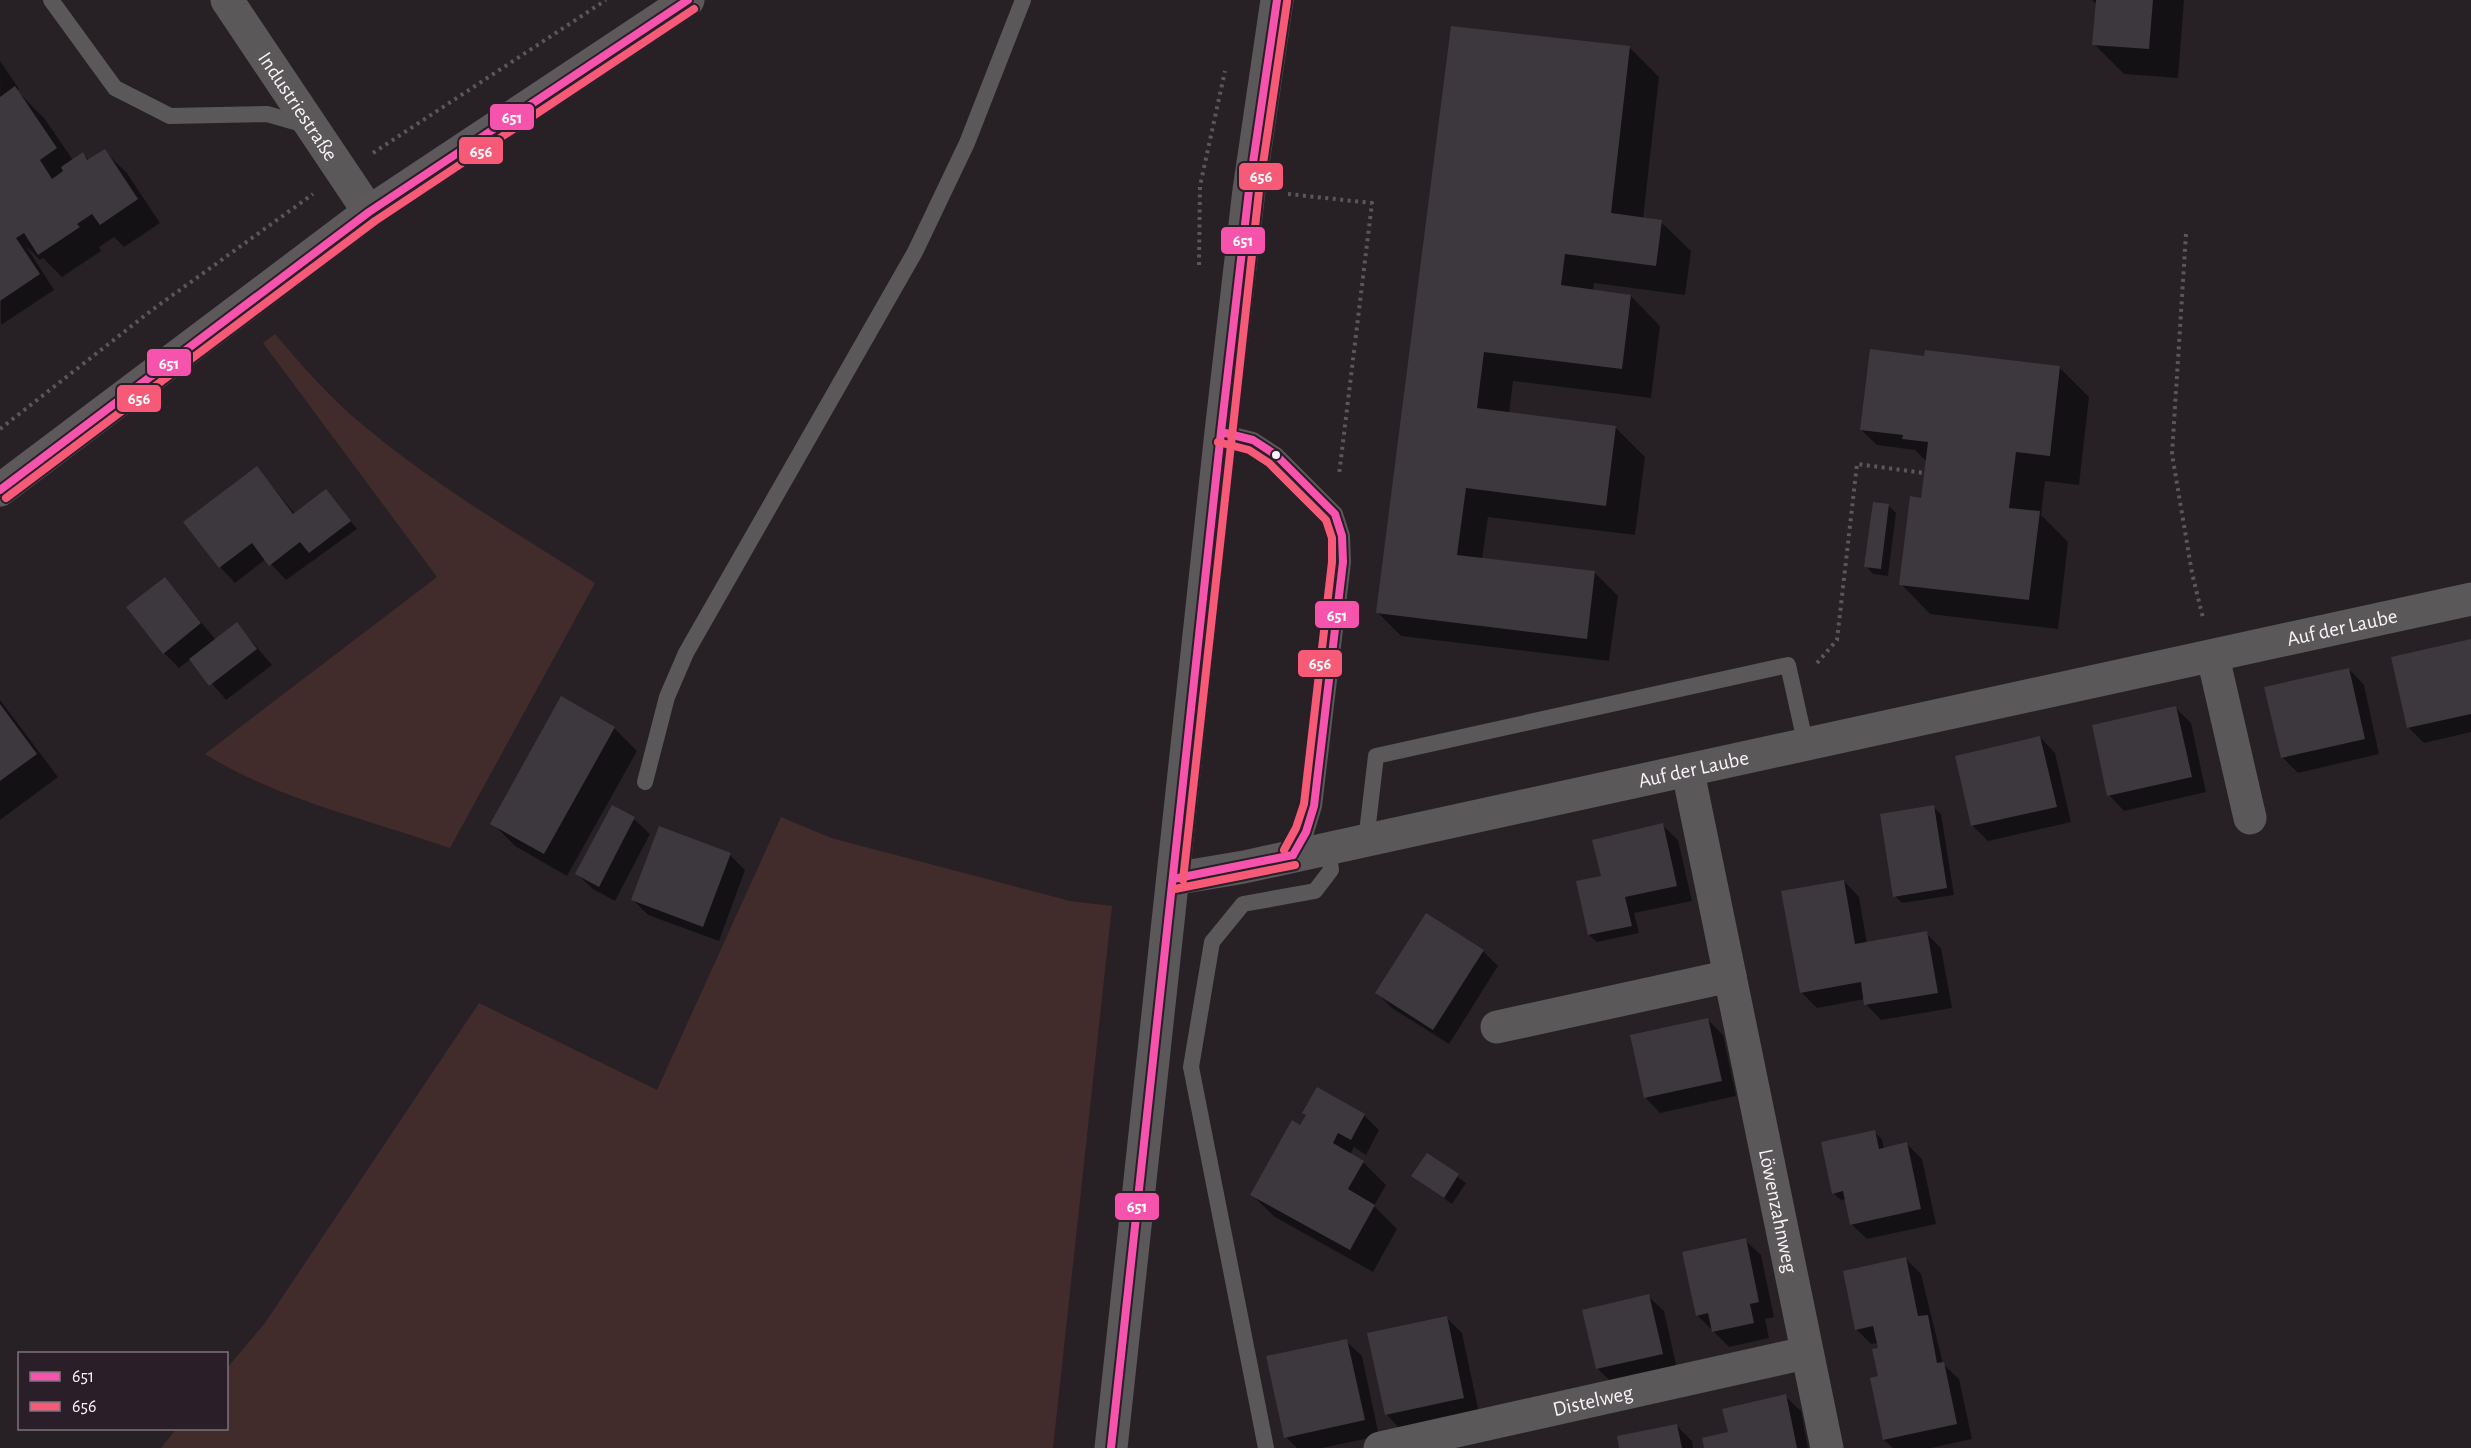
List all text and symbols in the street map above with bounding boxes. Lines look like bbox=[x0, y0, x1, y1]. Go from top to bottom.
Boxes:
street label: Industriestraße bbox=[254, 48, 342, 165]
line badge: 651 bbox=[489, 103, 535, 131]
text: 651 bbox=[502, 110, 522, 126]
line badge: 656 bbox=[458, 136, 504, 165]
text: 656 bbox=[470, 144, 492, 160]
line badge: 656 bbox=[1238, 162, 1284, 191]
text: 656 bbox=[1250, 169, 1272, 185]
line badge: 651 bbox=[1220, 226, 1266, 255]
text: 651 bbox=[1233, 233, 1253, 249]
line badge: 651 bbox=[146, 348, 192, 377]
text: 651 bbox=[159, 356, 179, 372]
line badge: 656 bbox=[116, 384, 162, 413]
text: 656 bbox=[128, 391, 150, 407]
unlabelled marker bbox=[1270, 449, 1282, 461]
line badge: 651 bbox=[1314, 600, 1360, 629]
street label: Auf der Laube bbox=[2285, 605, 2399, 650]
text: 651 bbox=[1327, 608, 1347, 624]
line badge: 656 bbox=[1297, 649, 1343, 678]
text: 656 bbox=[1309, 656, 1331, 672]
street label: Auf der Laube bbox=[1636, 747, 1751, 792]
street label: Löwenzahnweg bbox=[1755, 1147, 1801, 1275]
line badge: 651 bbox=[1114, 1192, 1160, 1221]
text: 651 bbox=[1127, 1199, 1147, 1215]
legend bbox=[18, 1352, 228, 1430]
text: 651 bbox=[72, 1368, 94, 1386]
street label: Distelweg bbox=[1551, 1382, 1636, 1420]
text: 656 bbox=[72, 1398, 96, 1416]

